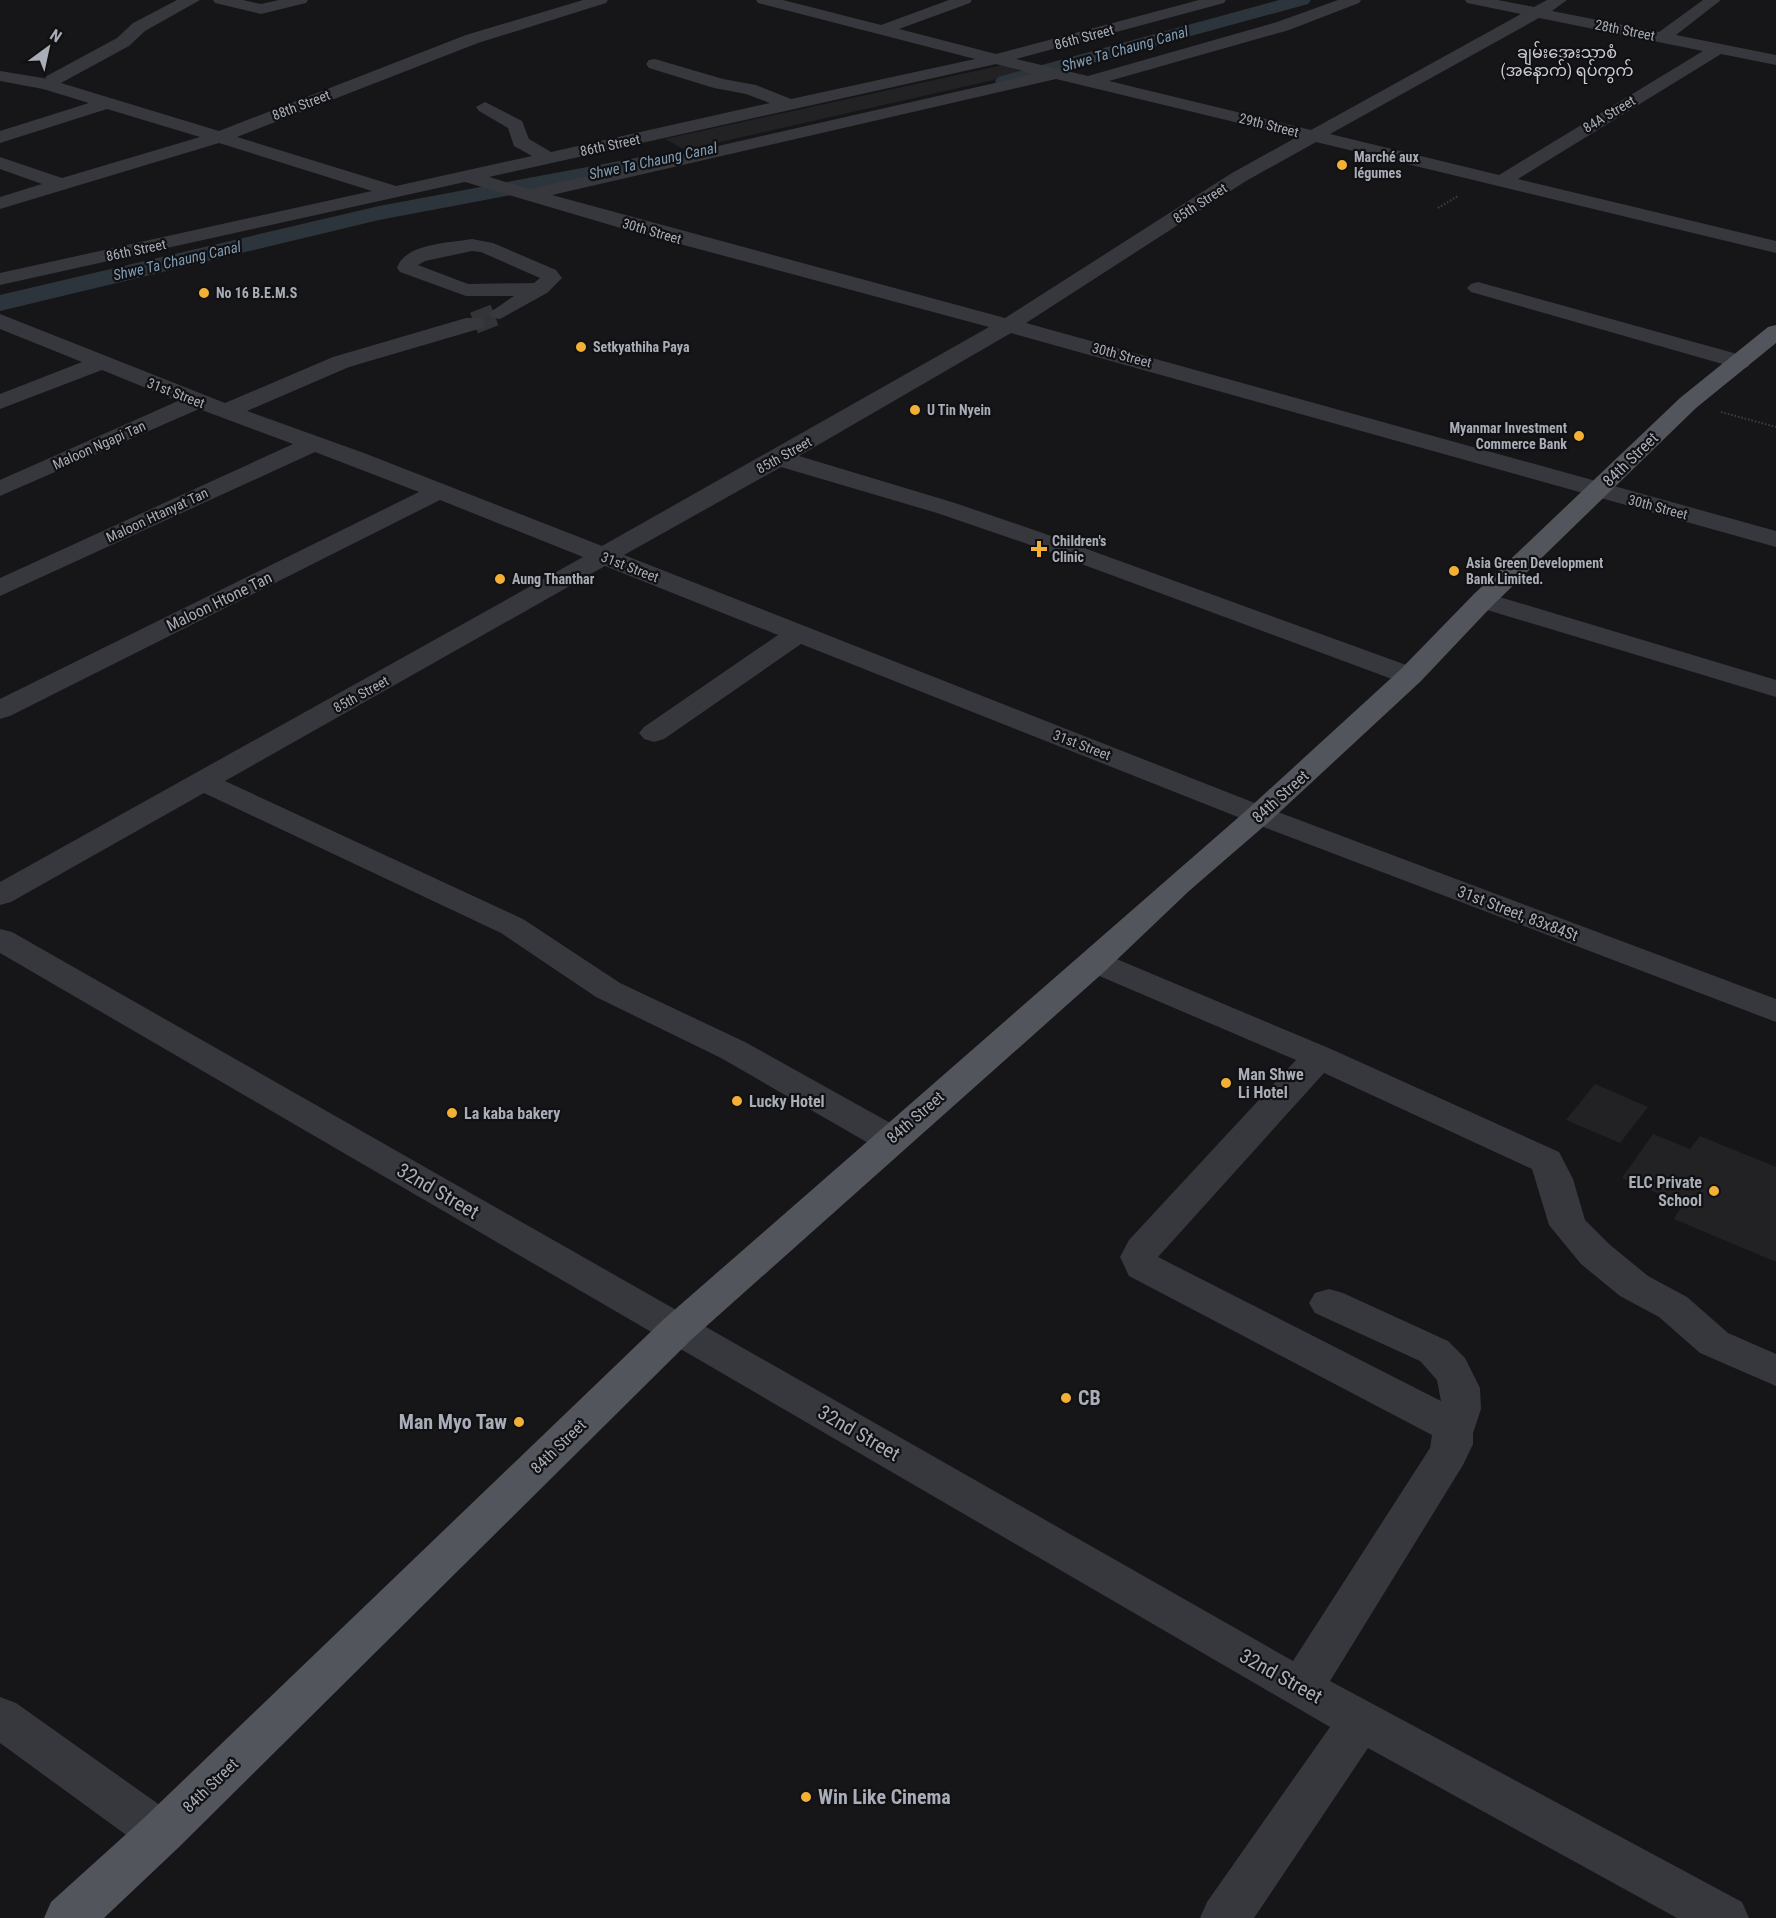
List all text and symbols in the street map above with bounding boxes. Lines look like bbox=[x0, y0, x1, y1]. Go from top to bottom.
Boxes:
street label: 28th Street bbox=[1594, 16, 1656, 44]
north arrow bbox=[18, 18, 78, 78]
street label: 86th Street bbox=[1053, 21, 1115, 53]
water label: Shwe Ta Chaung Canal bbox=[1060, 22, 1191, 76]
text: N bbox=[47, 25, 65, 46]
district label: ချမ်းအေးသာစံ (အနောက်) ရပ်ကွက် bbox=[1501, 41, 1633, 84]
street label: 88th Street bbox=[270, 87, 332, 123]
street label: 84A Street bbox=[1580, 92, 1638, 136]
street label: 29th Street bbox=[1238, 110, 1300, 140]
street label: 86th Street bbox=[579, 131, 641, 159]
water label: Shwe Ta Chaung Canal bbox=[587, 138, 719, 183]
place label: Marché aux légumes bbox=[1354, 149, 1419, 181]
marker: Marché aux légumes bbox=[1335, 158, 1349, 172]
street label: 85th Street bbox=[1170, 180, 1230, 226]
street label: 30th Street bbox=[621, 215, 683, 247]
street label: 86th Street bbox=[105, 236, 167, 264]
water label: Shwe Ta Chaung Canal bbox=[111, 237, 243, 284]
place label: No 16 B.E.M.S bbox=[216, 285, 298, 301]
marker: No 16 B.E.M.S bbox=[197, 286, 211, 300]
place label: Setkyathiha Paya bbox=[593, 339, 690, 355]
street label: 30th Street bbox=[1091, 339, 1153, 371]
marker: Setkyathiha Paya bbox=[574, 340, 588, 354]
street label: 31st Street bbox=[145, 375, 207, 411]
place label: U Tin Nyein bbox=[927, 402, 991, 418]
marker: U Tin Nyein bbox=[908, 403, 922, 417]
street label: Maloon Ngapi Tan bbox=[50, 417, 148, 473]
place label: Myanmar Investment Commerce Bank bbox=[1449, 420, 1567, 452]
street label: 84th Street bbox=[1599, 428, 1662, 490]
marker: Myanmar Investment Commerce Bank bbox=[1572, 429, 1586, 443]
street label: 85th Street bbox=[754, 433, 814, 477]
street label: Maloon Htanyat Tan bbox=[104, 484, 210, 546]
street label: 30th Street bbox=[1627, 491, 1689, 523]
place label: Children's Clinic bbox=[1052, 533, 1106, 565]
marker: Children's Clinic bbox=[1030, 540, 1048, 558]
street label: 31st Street bbox=[599, 549, 661, 585]
place label: Asia Green Development Bank Limited. bbox=[1466, 555, 1603, 587]
marker: Asia Green Development Bank Limited. bbox=[1447, 564, 1461, 578]
street label: Maloon Htone Tan bbox=[163, 568, 275, 635]
place label: Aung Thanthar bbox=[512, 571, 595, 587]
marker: Aung Thanthar bbox=[493, 572, 507, 586]
street label: 85th Street bbox=[331, 672, 391, 716]
street label: 31st Street bbox=[1051, 727, 1113, 763]
street label: 84th Street bbox=[1248, 766, 1313, 827]
street label: 31st Street, 83x84St bbox=[1455, 882, 1581, 945]
place label: Man Shwe Li Hotel bbox=[1238, 1065, 1304, 1102]
marker: Man Shwe Li Hotel bbox=[1219, 1076, 1233, 1090]
street label: 84th Street bbox=[883, 1087, 948, 1147]
place label: Lucky Hotel bbox=[749, 1092, 825, 1111]
marker: Lucky Hotel bbox=[730, 1094, 744, 1108]
place label: La kaba bakery bbox=[464, 1104, 560, 1123]
marker: La kaba bakery bbox=[445, 1106, 459, 1120]
street label: 32nd Street bbox=[393, 1158, 483, 1224]
place label: ELC Private School bbox=[1629, 1173, 1702, 1210]
marker: ELC Private School bbox=[1707, 1184, 1721, 1198]
place label: CB bbox=[1078, 1386, 1101, 1410]
marker: CB bbox=[1059, 1391, 1073, 1405]
street label: 32nd Street bbox=[814, 1400, 904, 1466]
place label: Man Myo Taw bbox=[399, 1410, 507, 1434]
marker: Man Myo Taw bbox=[512, 1415, 526, 1429]
street label: 84th Street bbox=[527, 1415, 590, 1477]
street label: 32nd Street bbox=[1235, 1643, 1327, 1709]
street label: 84th Street bbox=[179, 1754, 242, 1816]
place label: Win Like Cinema bbox=[818, 1785, 951, 1809]
marker: Win Like Cinema bbox=[799, 1790, 813, 1804]

